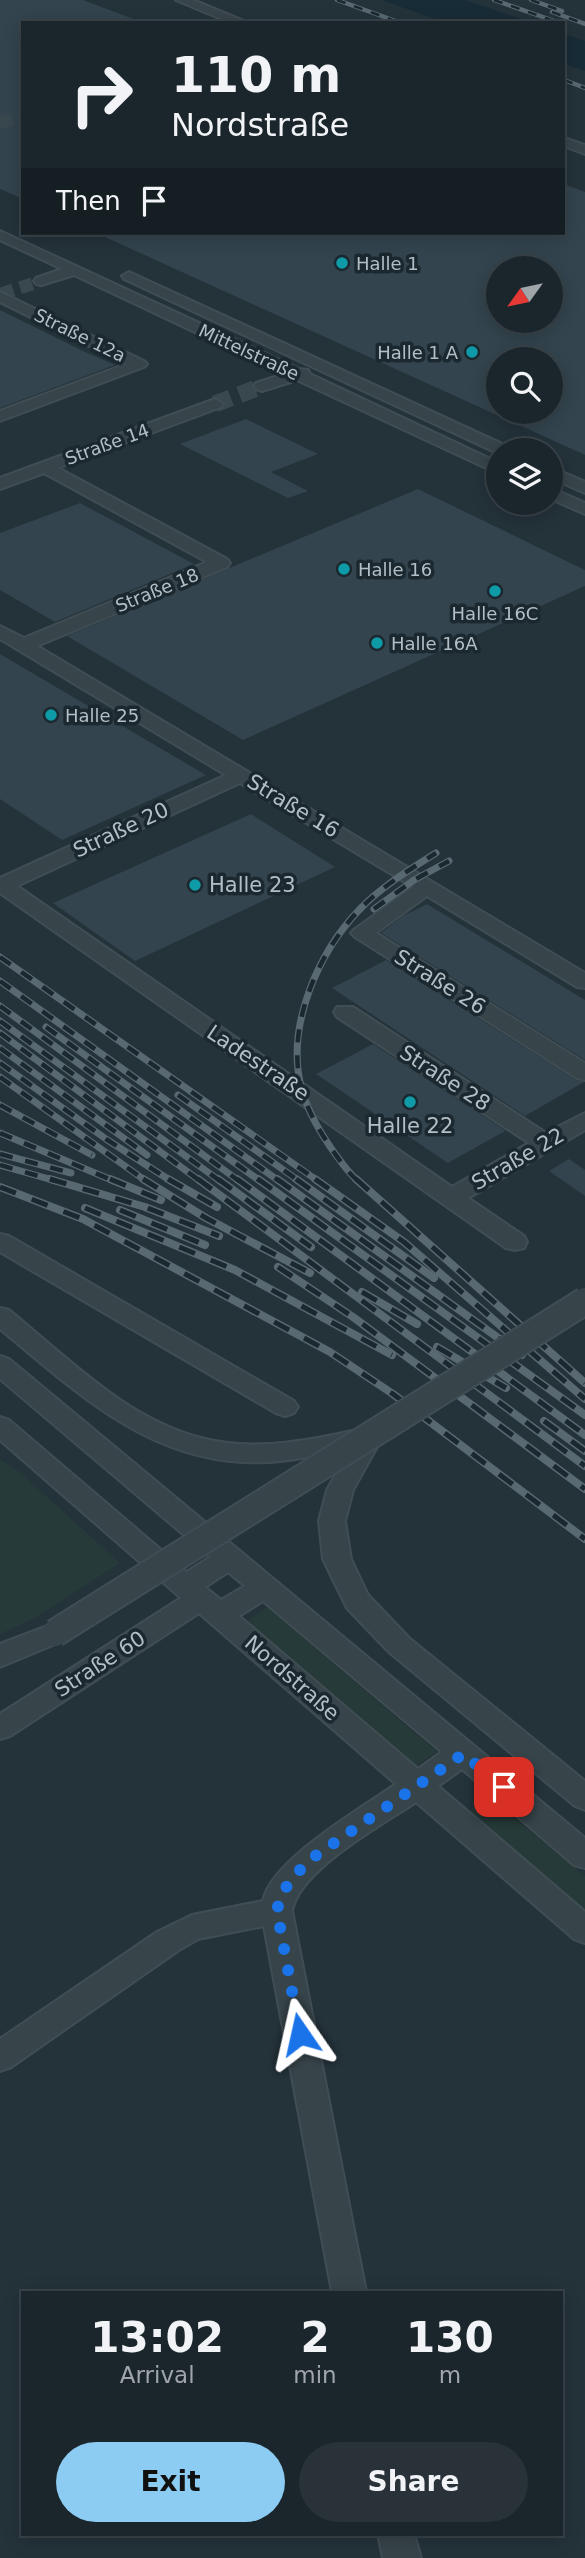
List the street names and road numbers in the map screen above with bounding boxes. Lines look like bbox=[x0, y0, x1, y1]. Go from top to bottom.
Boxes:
street label: Straße 12a bbox=[31, 304, 129, 366]
street label: Mittelstraße bbox=[196, 320, 302, 384]
street label: Straße 14 bbox=[62, 419, 152, 469]
street label: Straße 18 bbox=[112, 564, 202, 616]
street label: Straße 16 bbox=[243, 769, 343, 843]
street label: Straße 20 bbox=[69, 797, 173, 863]
street label: Straße 26 bbox=[390, 945, 490, 1019]
street label: Ladestraße bbox=[203, 1020, 313, 1106]
street label: Straße 28 bbox=[395, 1040, 495, 1116]
street label: Straße 22 bbox=[468, 1123, 568, 1195]
street label: Straße 60 bbox=[50, 1626, 150, 1702]
street label: Nordstraße bbox=[240, 1631, 344, 1725]

